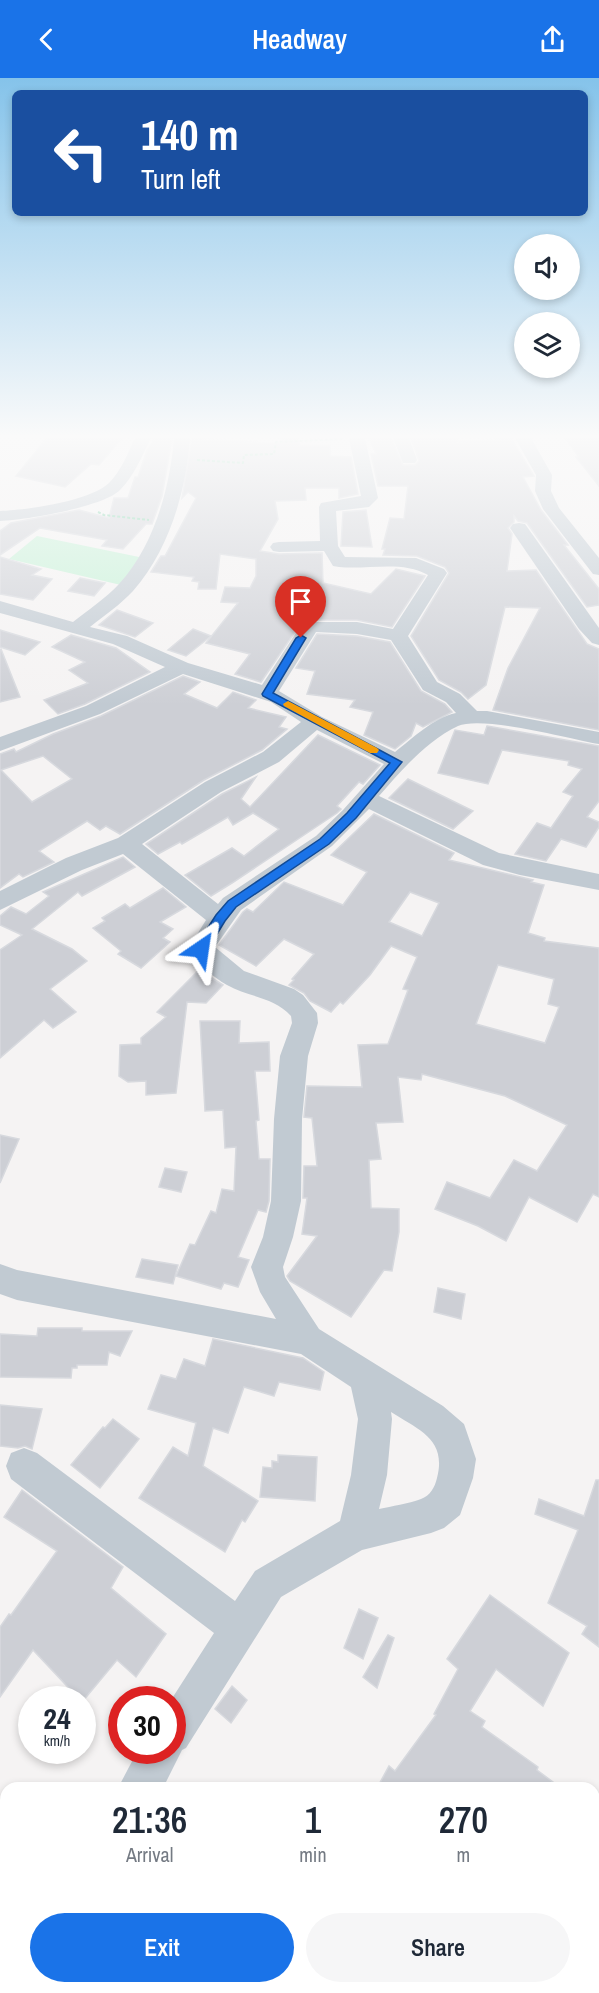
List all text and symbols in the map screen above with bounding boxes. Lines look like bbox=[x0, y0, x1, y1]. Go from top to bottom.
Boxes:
text: Headway bbox=[252, 21, 347, 57]
icon: back bbox=[30, 23, 63, 56]
icon: share bbox=[536, 23, 569, 56]
text: 140 m bbox=[141, 107, 239, 163]
icon: left bbox=[42, 114, 120, 192]
text: Turn left bbox=[141, 161, 220, 197]
map controls bbox=[514, 234, 580, 378]
button: sound bbox=[514, 234, 580, 300]
button: layers bbox=[514, 312, 580, 378]
pin bbox=[275, 576, 326, 638]
icon: arrive bbox=[284, 585, 317, 618]
position arrow bbox=[169, 917, 233, 981]
speed limit sign: 30 bbox=[108, 1686, 186, 1764]
text: 24 bbox=[43, 1698, 71, 1738]
text: km/h bbox=[44, 1730, 70, 1751]
text: 21:36 bbox=[112, 1796, 187, 1844]
text: 1 bbox=[305, 1796, 321, 1844]
text: 270 bbox=[439, 1796, 488, 1844]
text: Arrival bbox=[126, 1841, 173, 1868]
text: min bbox=[299, 1841, 327, 1868]
text: m bbox=[456, 1841, 470, 1868]
button: Exit bbox=[30, 1913, 294, 1982]
button: Share bbox=[306, 1913, 570, 1982]

